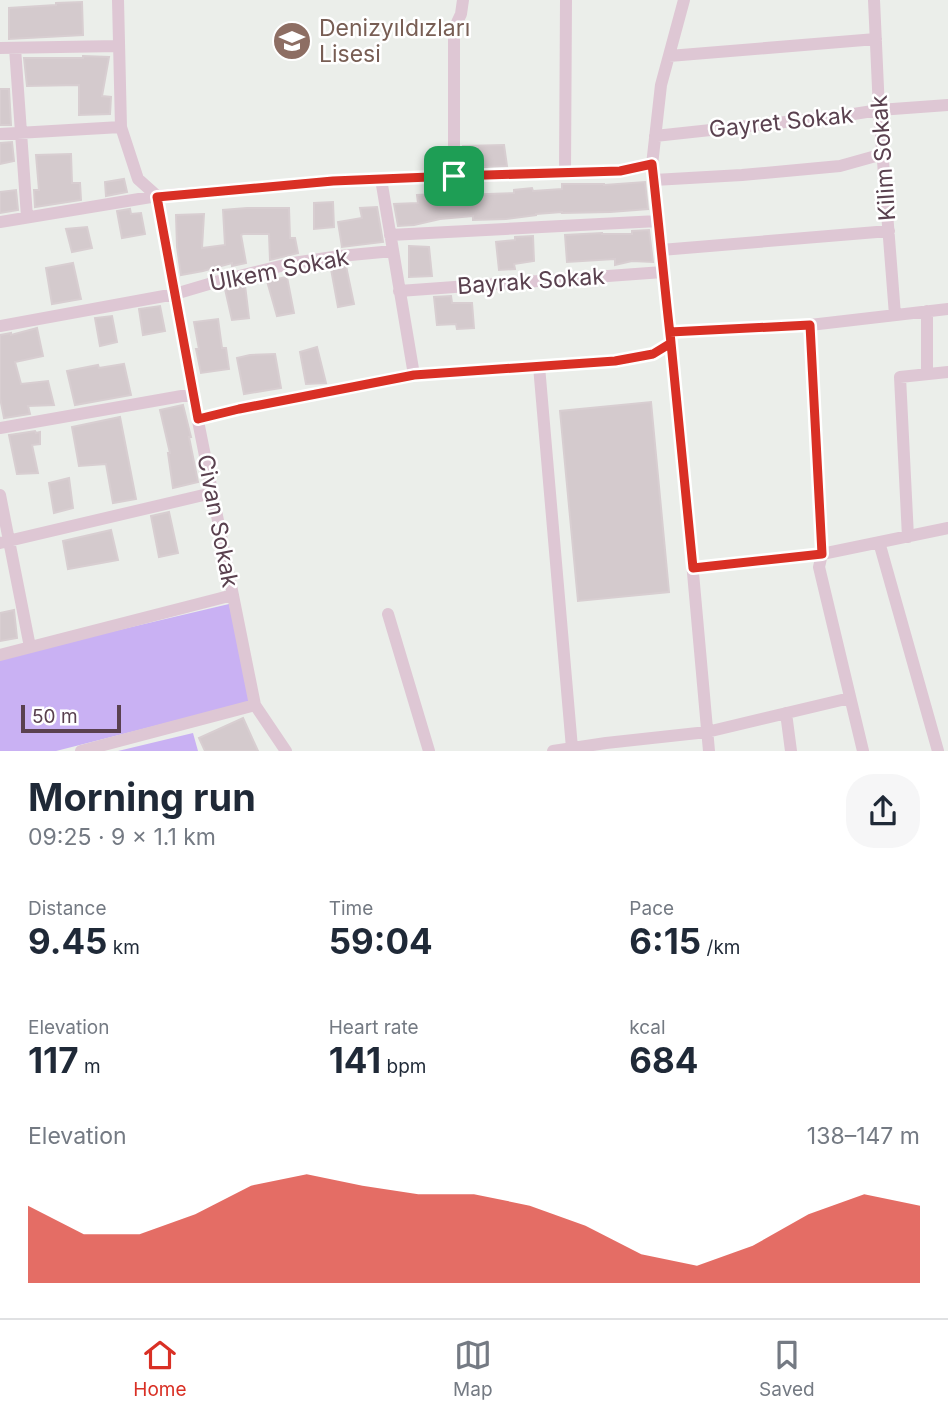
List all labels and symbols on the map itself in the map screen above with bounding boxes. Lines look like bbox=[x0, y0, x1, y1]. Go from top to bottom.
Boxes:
place label: Denizyıldızları Lisesi bbox=[319, 14, 470, 68]
school or university icon: Denizyıldızları Lisesi bbox=[271, 20, 313, 62]
street label: Kilim Sokak bbox=[865, 94, 901, 222]
street label: Gayret Sokak bbox=[707, 100, 855, 144]
pin bbox=[424, 146, 484, 206]
street label: Ülkem Sokak bbox=[207, 243, 352, 297]
street label: Bayrak Sokak bbox=[456, 262, 606, 300]
street label: Civan Sokak bbox=[191, 452, 245, 590]
scale bar bbox=[21, 702, 121, 734]

